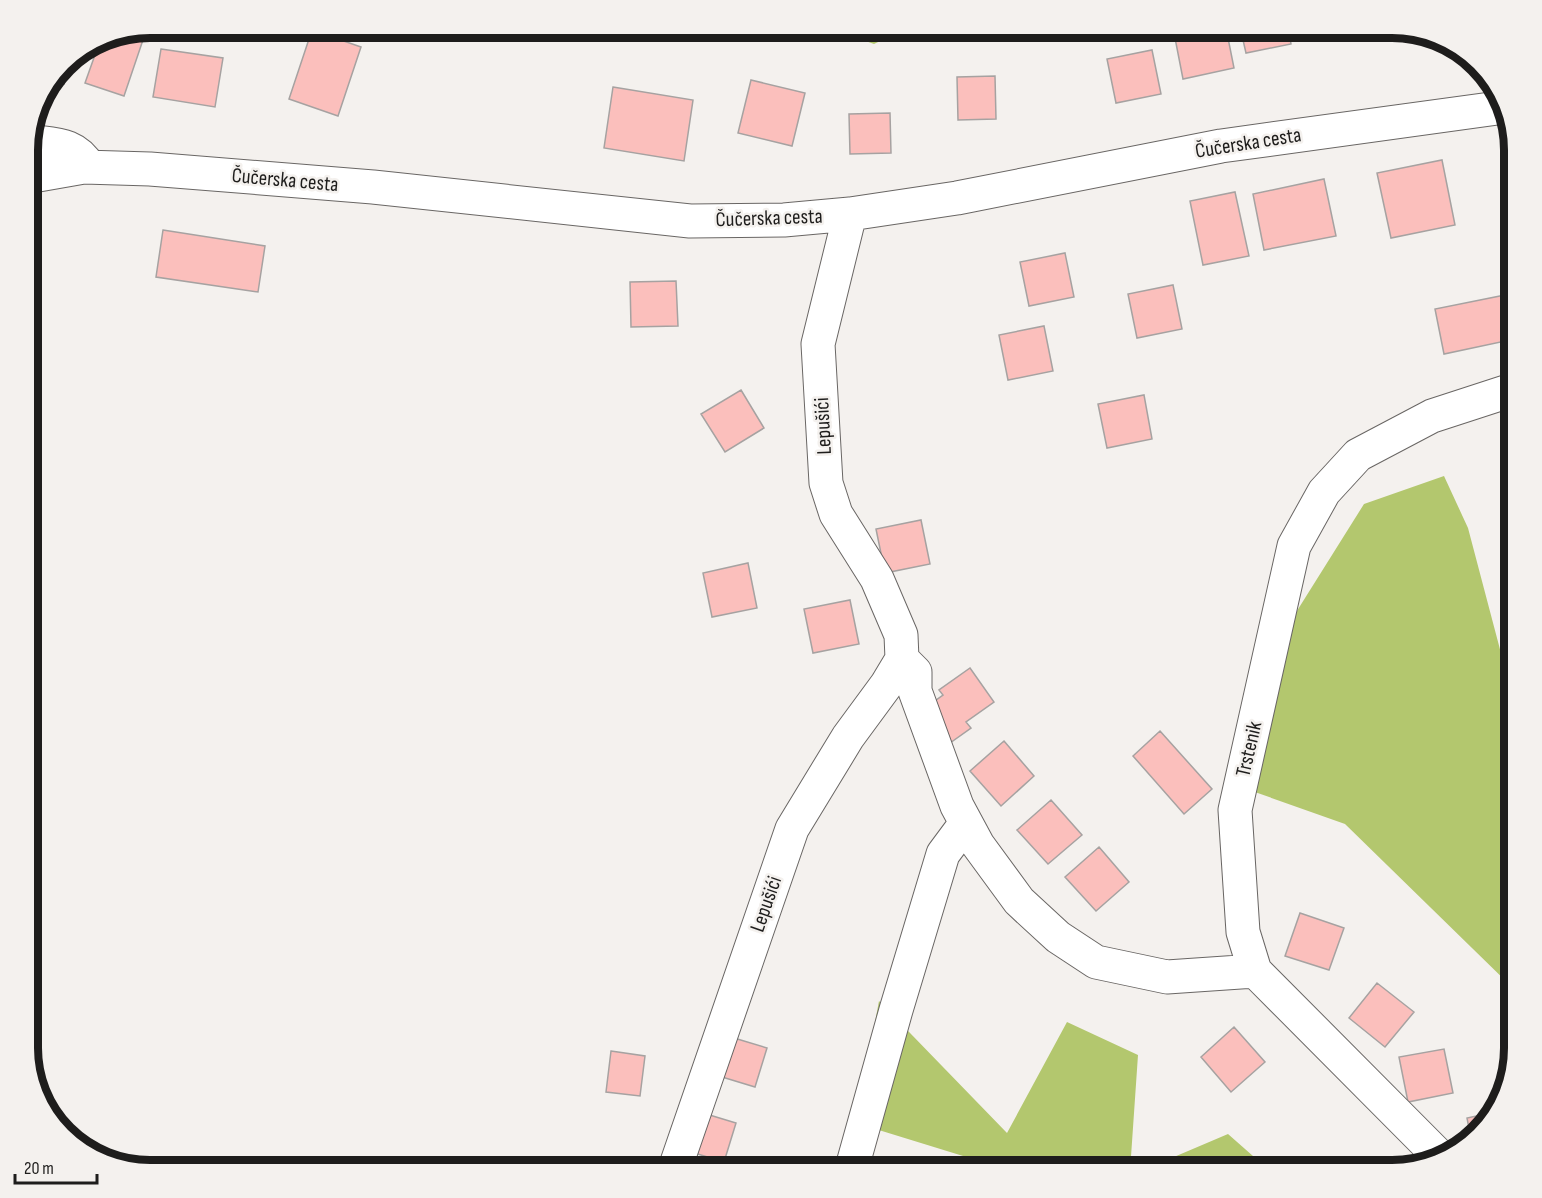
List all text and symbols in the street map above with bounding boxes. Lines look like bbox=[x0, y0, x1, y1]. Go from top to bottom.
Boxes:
street label: Čučerska cesta bbox=[1193, 122, 1303, 164]
street label: Čučerska cesta bbox=[231, 163, 339, 197]
street label: Čučerska cesta bbox=[715, 204, 823, 232]
street label: Lepušići bbox=[809, 397, 837, 455]
street label: Trstenik bbox=[1231, 719, 1267, 779]
street label: Lepušići bbox=[745, 873, 787, 935]
scale bar bbox=[15, 1147, 98, 1185]
text: 20 m bbox=[24, 1158, 54, 1179]

